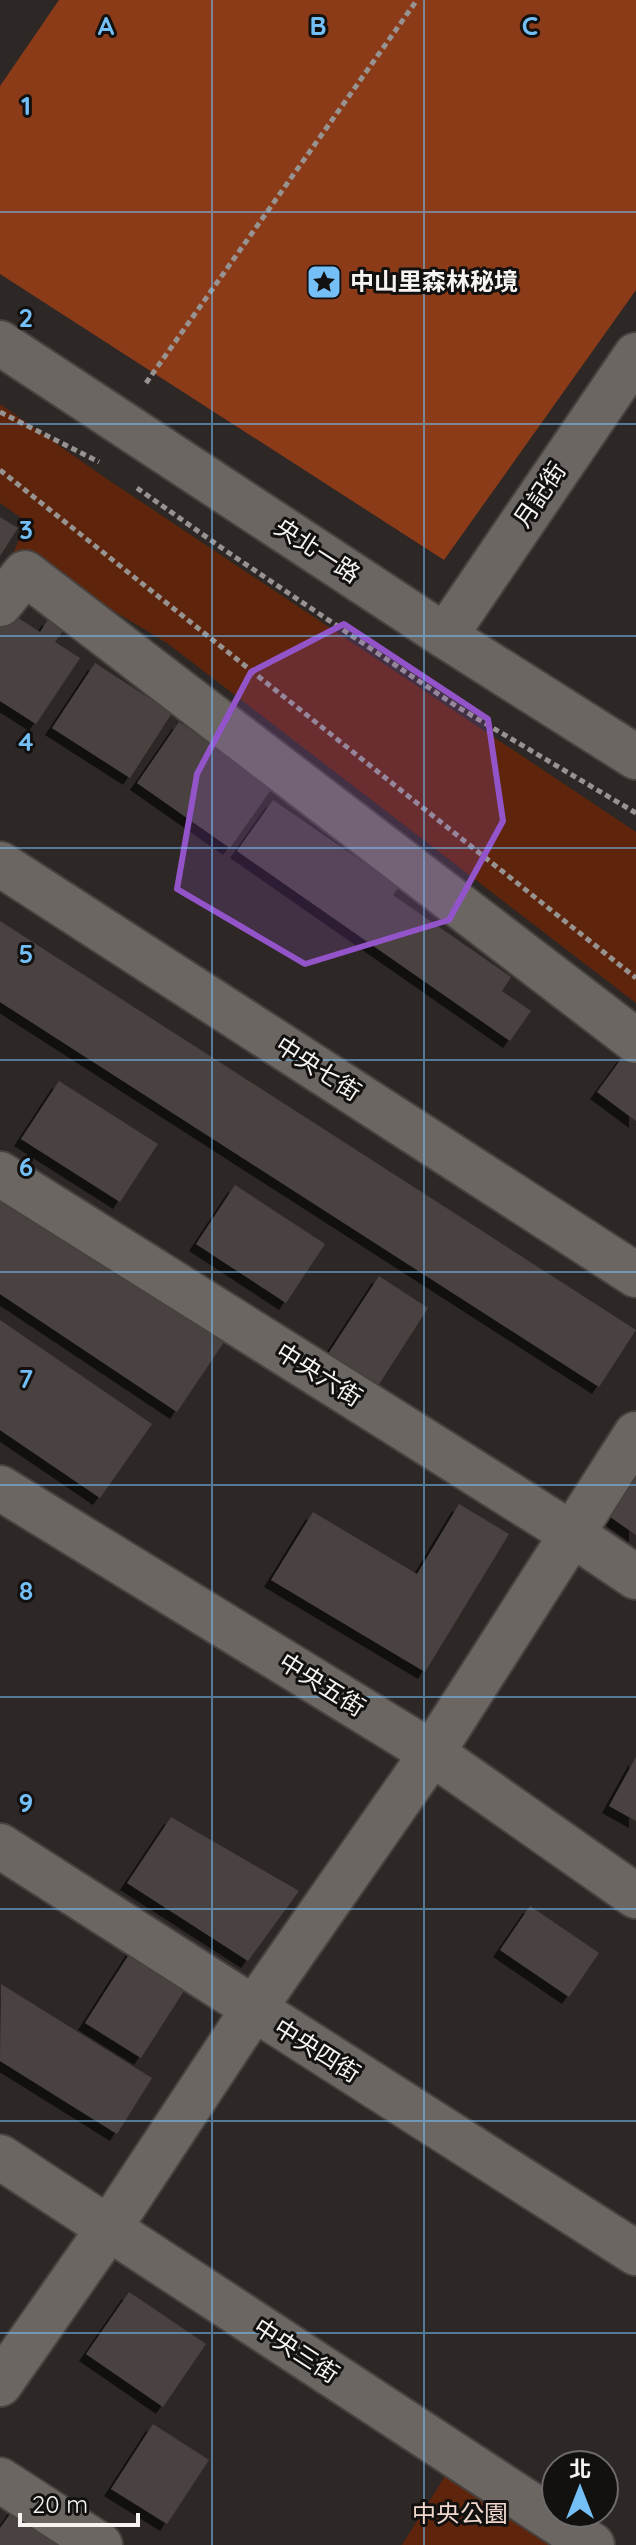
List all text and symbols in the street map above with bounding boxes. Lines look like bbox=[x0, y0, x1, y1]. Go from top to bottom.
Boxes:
text: A bbox=[98, 9, 115, 42]
text: B bbox=[309, 9, 327, 42]
text: C bbox=[522, 9, 538, 42]
text: 1 bbox=[21, 89, 31, 122]
place icon: 中山里森林秘境 bbox=[305, 263, 343, 301]
place label: 中山里森林秘境 bbox=[350, 266, 518, 296]
text: 2 bbox=[19, 301, 33, 334]
street label: 月記街 bbox=[507, 456, 572, 533]
street label: 央北一路 bbox=[269, 511, 366, 589]
text: 3 bbox=[19, 513, 33, 546]
text: 4 bbox=[18, 725, 34, 758]
text: 5 bbox=[19, 937, 33, 970]
street label: 中央七街 bbox=[270, 1029, 367, 1107]
text: 6 bbox=[19, 1150, 33, 1183]
street label: 中央六街 bbox=[271, 1336, 368, 1412]
text: 7 bbox=[19, 1362, 33, 1395]
text: 8 bbox=[19, 1574, 33, 1607]
street label: 中央五街 bbox=[274, 1646, 371, 1722]
text: 9 bbox=[19, 1786, 33, 1819]
street label: 中央四街 bbox=[269, 2012, 366, 2088]
street label: 中央三街 bbox=[248, 2311, 345, 2389]
north arrow bbox=[540, 2449, 620, 2529]
text: 北 bbox=[569, 2455, 591, 2483]
scale bar bbox=[20, 2477, 138, 2527]
text: 20 m bbox=[32, 2489, 88, 2519]
park label: 中央公園 bbox=[412, 2498, 508, 2528]

